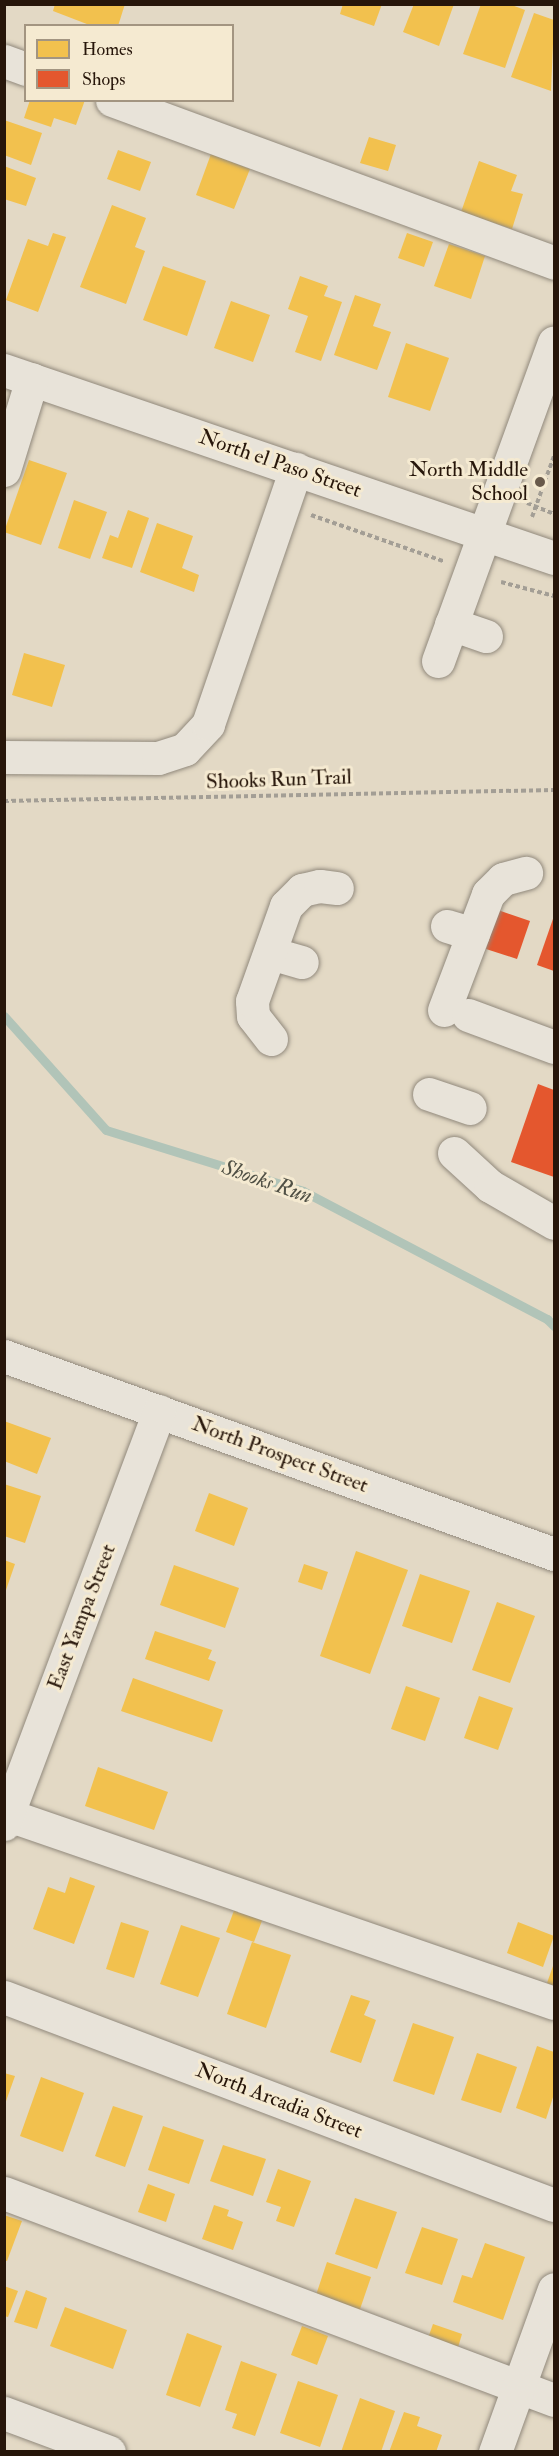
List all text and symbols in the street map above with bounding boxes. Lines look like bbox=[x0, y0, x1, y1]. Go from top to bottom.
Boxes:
legend bbox=[24, 24, 234, 102]
text: Homes bbox=[82, 38, 133, 61]
text: Shops bbox=[82, 68, 125, 91]
street label: North el Paso Street bbox=[196, 424, 364, 504]
place label: North Middle School bbox=[409, 457, 528, 507]
marker: North Middle School bbox=[533, 475, 547, 489]
street label: Shooks Run Trail bbox=[206, 765, 352, 795]
water label: Shooks Run bbox=[219, 1154, 315, 1210]
street label: North Prospect Street bbox=[189, 1411, 371, 1499]
street label: East Yampa Street bbox=[43, 1541, 121, 1693]
street label: North Arcadia Street bbox=[192, 2058, 366, 2144]

